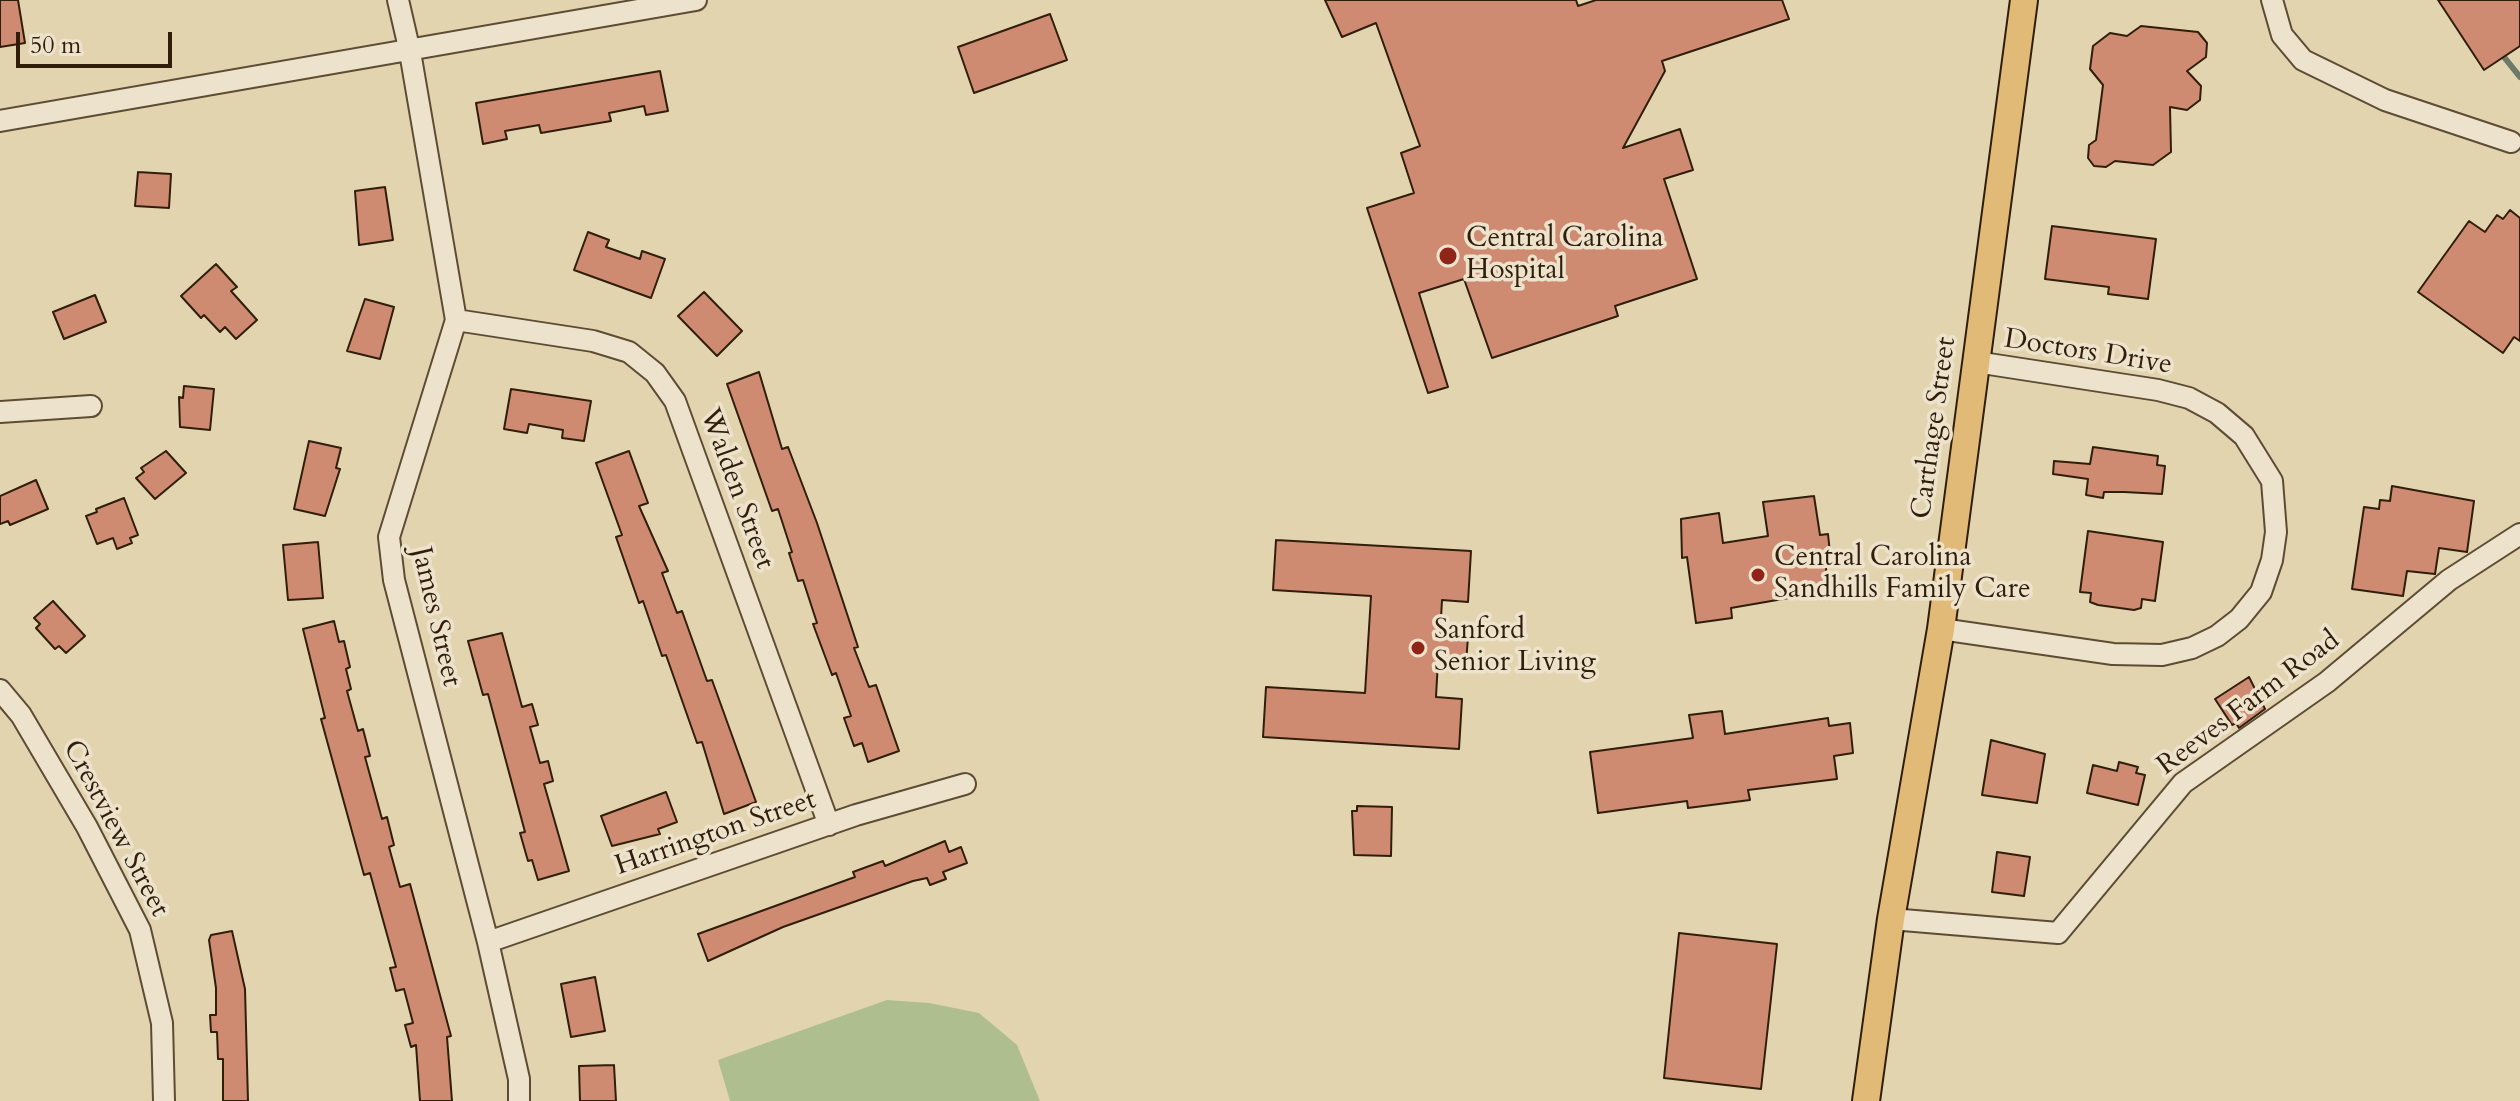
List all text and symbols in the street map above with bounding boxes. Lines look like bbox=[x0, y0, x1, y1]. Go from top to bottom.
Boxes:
scale bar bbox=[20, 16, 176, 66]
text: 50 m bbox=[30, 29, 81, 62]
place label: Central Carolina Hospital bbox=[1466, 223, 1664, 289]
marker: Central Carolina Hospital bbox=[1437, 245, 1459, 267]
street label: Doctors Drive bbox=[2002, 323, 2174, 383]
street label: Carthage Street bbox=[1906, 335, 1964, 521]
street label: Walden Street bbox=[691, 404, 781, 574]
place label: Central Carolina Sandhills Family Care bbox=[1774, 542, 2031, 608]
street label: James Street bbox=[403, 544, 467, 690]
marker: Central Carolina Sandhills Family Care bbox=[1749, 566, 1767, 584]
place label: Sanford Senior Living bbox=[1434, 615, 1596, 681]
street label: Reeves Farm Road bbox=[2151, 625, 2347, 783]
marker: Sanford Senior Living bbox=[1409, 639, 1427, 657]
street label: Crestview Street bbox=[54, 735, 176, 923]
street label: Harrington Street bbox=[611, 784, 821, 884]

